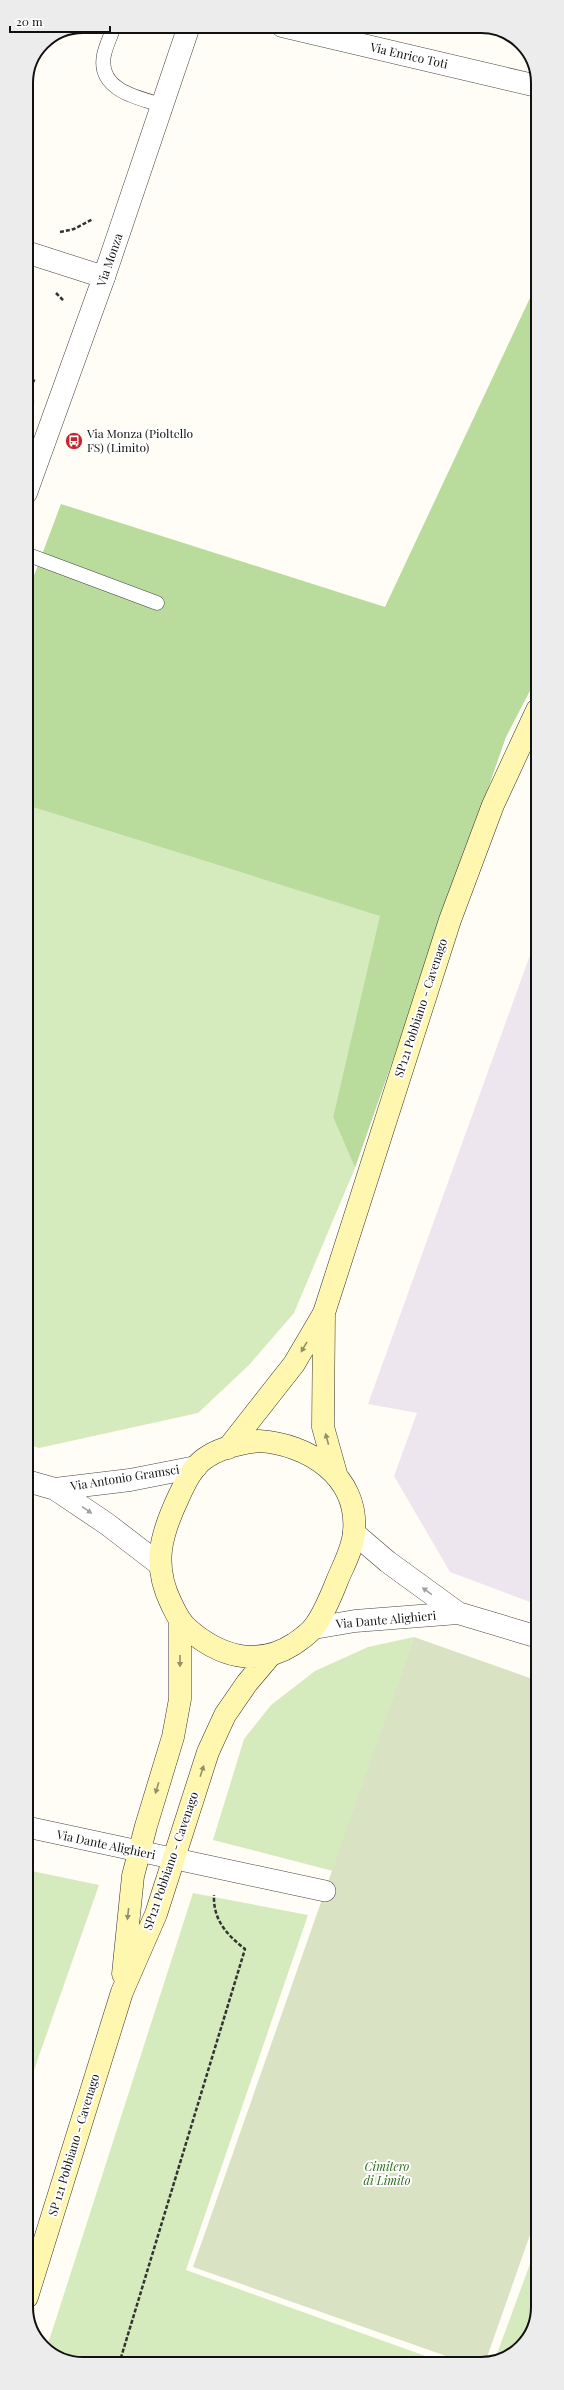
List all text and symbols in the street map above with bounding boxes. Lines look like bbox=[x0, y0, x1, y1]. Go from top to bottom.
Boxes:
scale bar bbox=[10, 8, 110, 34]
text: 20 m bbox=[16, 13, 43, 29]
street label: Via Enrico Toti bbox=[368, 38, 450, 72]
street label: Via Monza bbox=[92, 231, 126, 289]
place label: Via Monza (Pioltello FS) (Limito) bbox=[86, 425, 193, 455]
bus stop icon: Via Monza (Pioltello FS) (Limito) bbox=[64, 431, 84, 451]
street label: SP121 Pobbiano - Cavenago bbox=[390, 936, 450, 1079]
one-way arrow bbox=[301, 1341, 308, 1353]
one-way arrow bbox=[323, 1433, 329, 1445]
street label: Via Antonio Gramsci bbox=[68, 1460, 181, 1494]
one-way arrow bbox=[82, 1506, 92, 1514]
one-way arrow bbox=[421, 1586, 432, 1595]
street label: Via Dante Alighieri bbox=[334, 1607, 437, 1631]
one-way arrow bbox=[177, 1655, 183, 1668]
one-way arrow bbox=[199, 1765, 205, 1777]
one-way arrow bbox=[154, 1782, 160, 1794]
street label: SP121 Pobbiano - Cavenago bbox=[139, 1789, 201, 1932]
street label: Via Dante Alighieri bbox=[54, 1826, 158, 1862]
one-way arrow bbox=[125, 1908, 131, 1920]
street label: SP 121 Pobbiano - Cavenago bbox=[44, 2071, 102, 2218]
park label: Cimitero di Limito bbox=[363, 2158, 411, 2188]

